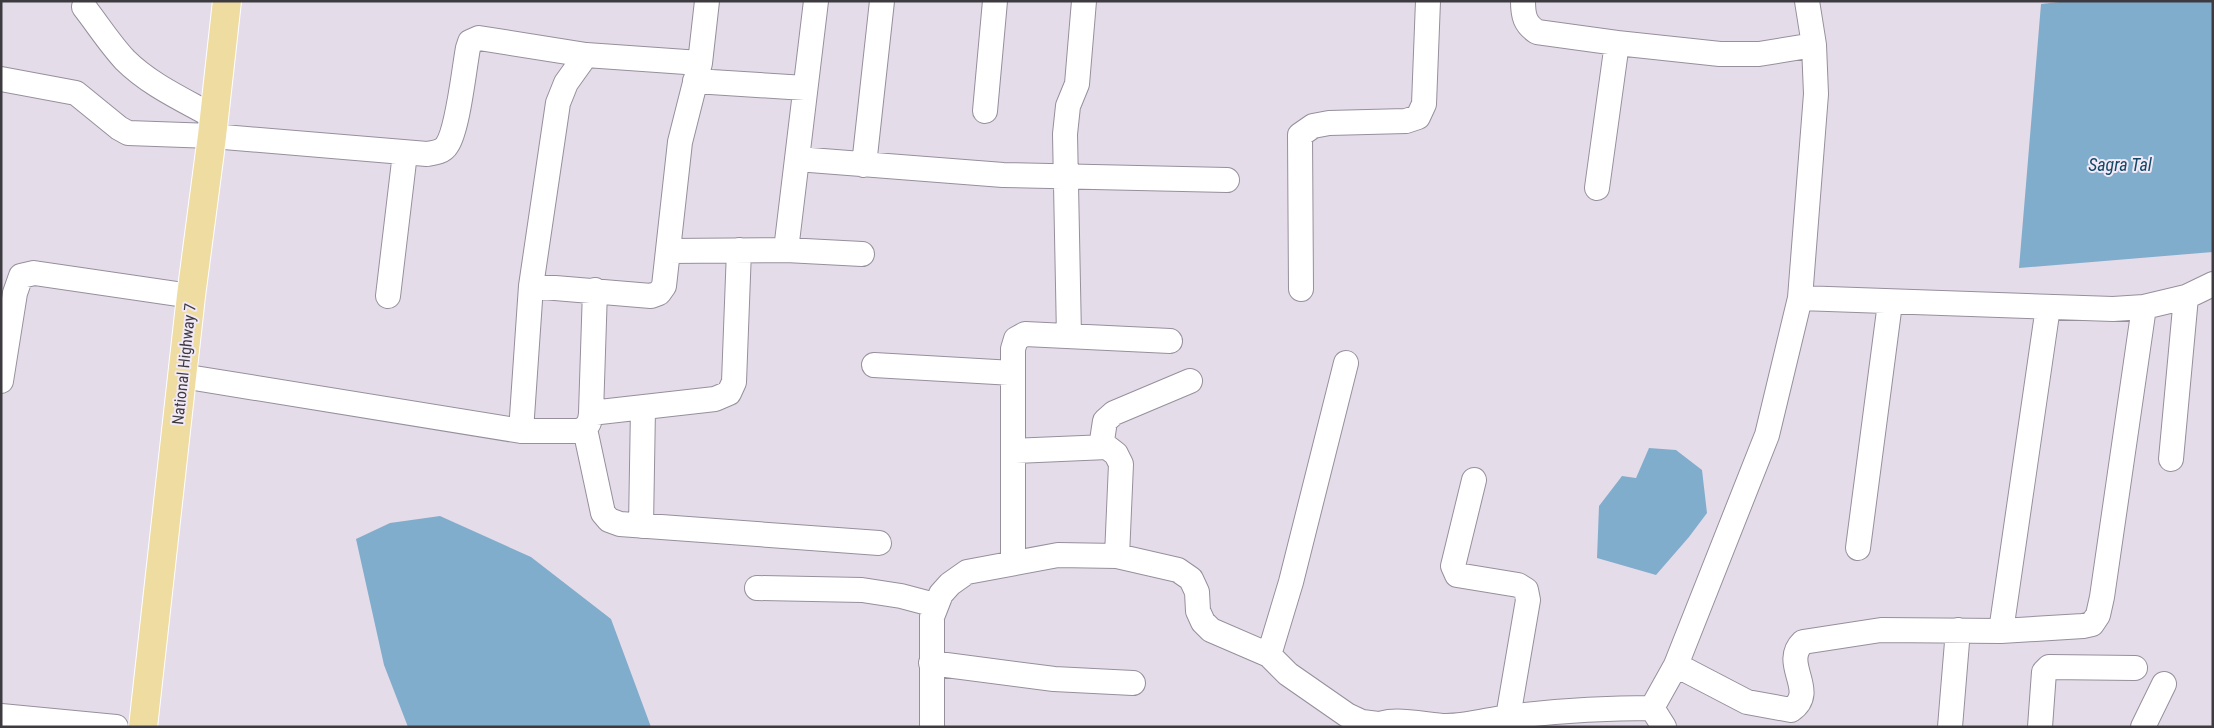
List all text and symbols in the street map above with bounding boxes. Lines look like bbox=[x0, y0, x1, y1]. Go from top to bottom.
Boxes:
water label: Sagra Tal bbox=[2088, 154, 2153, 175]
street label: National Highway 7 bbox=[168, 302, 200, 426]

